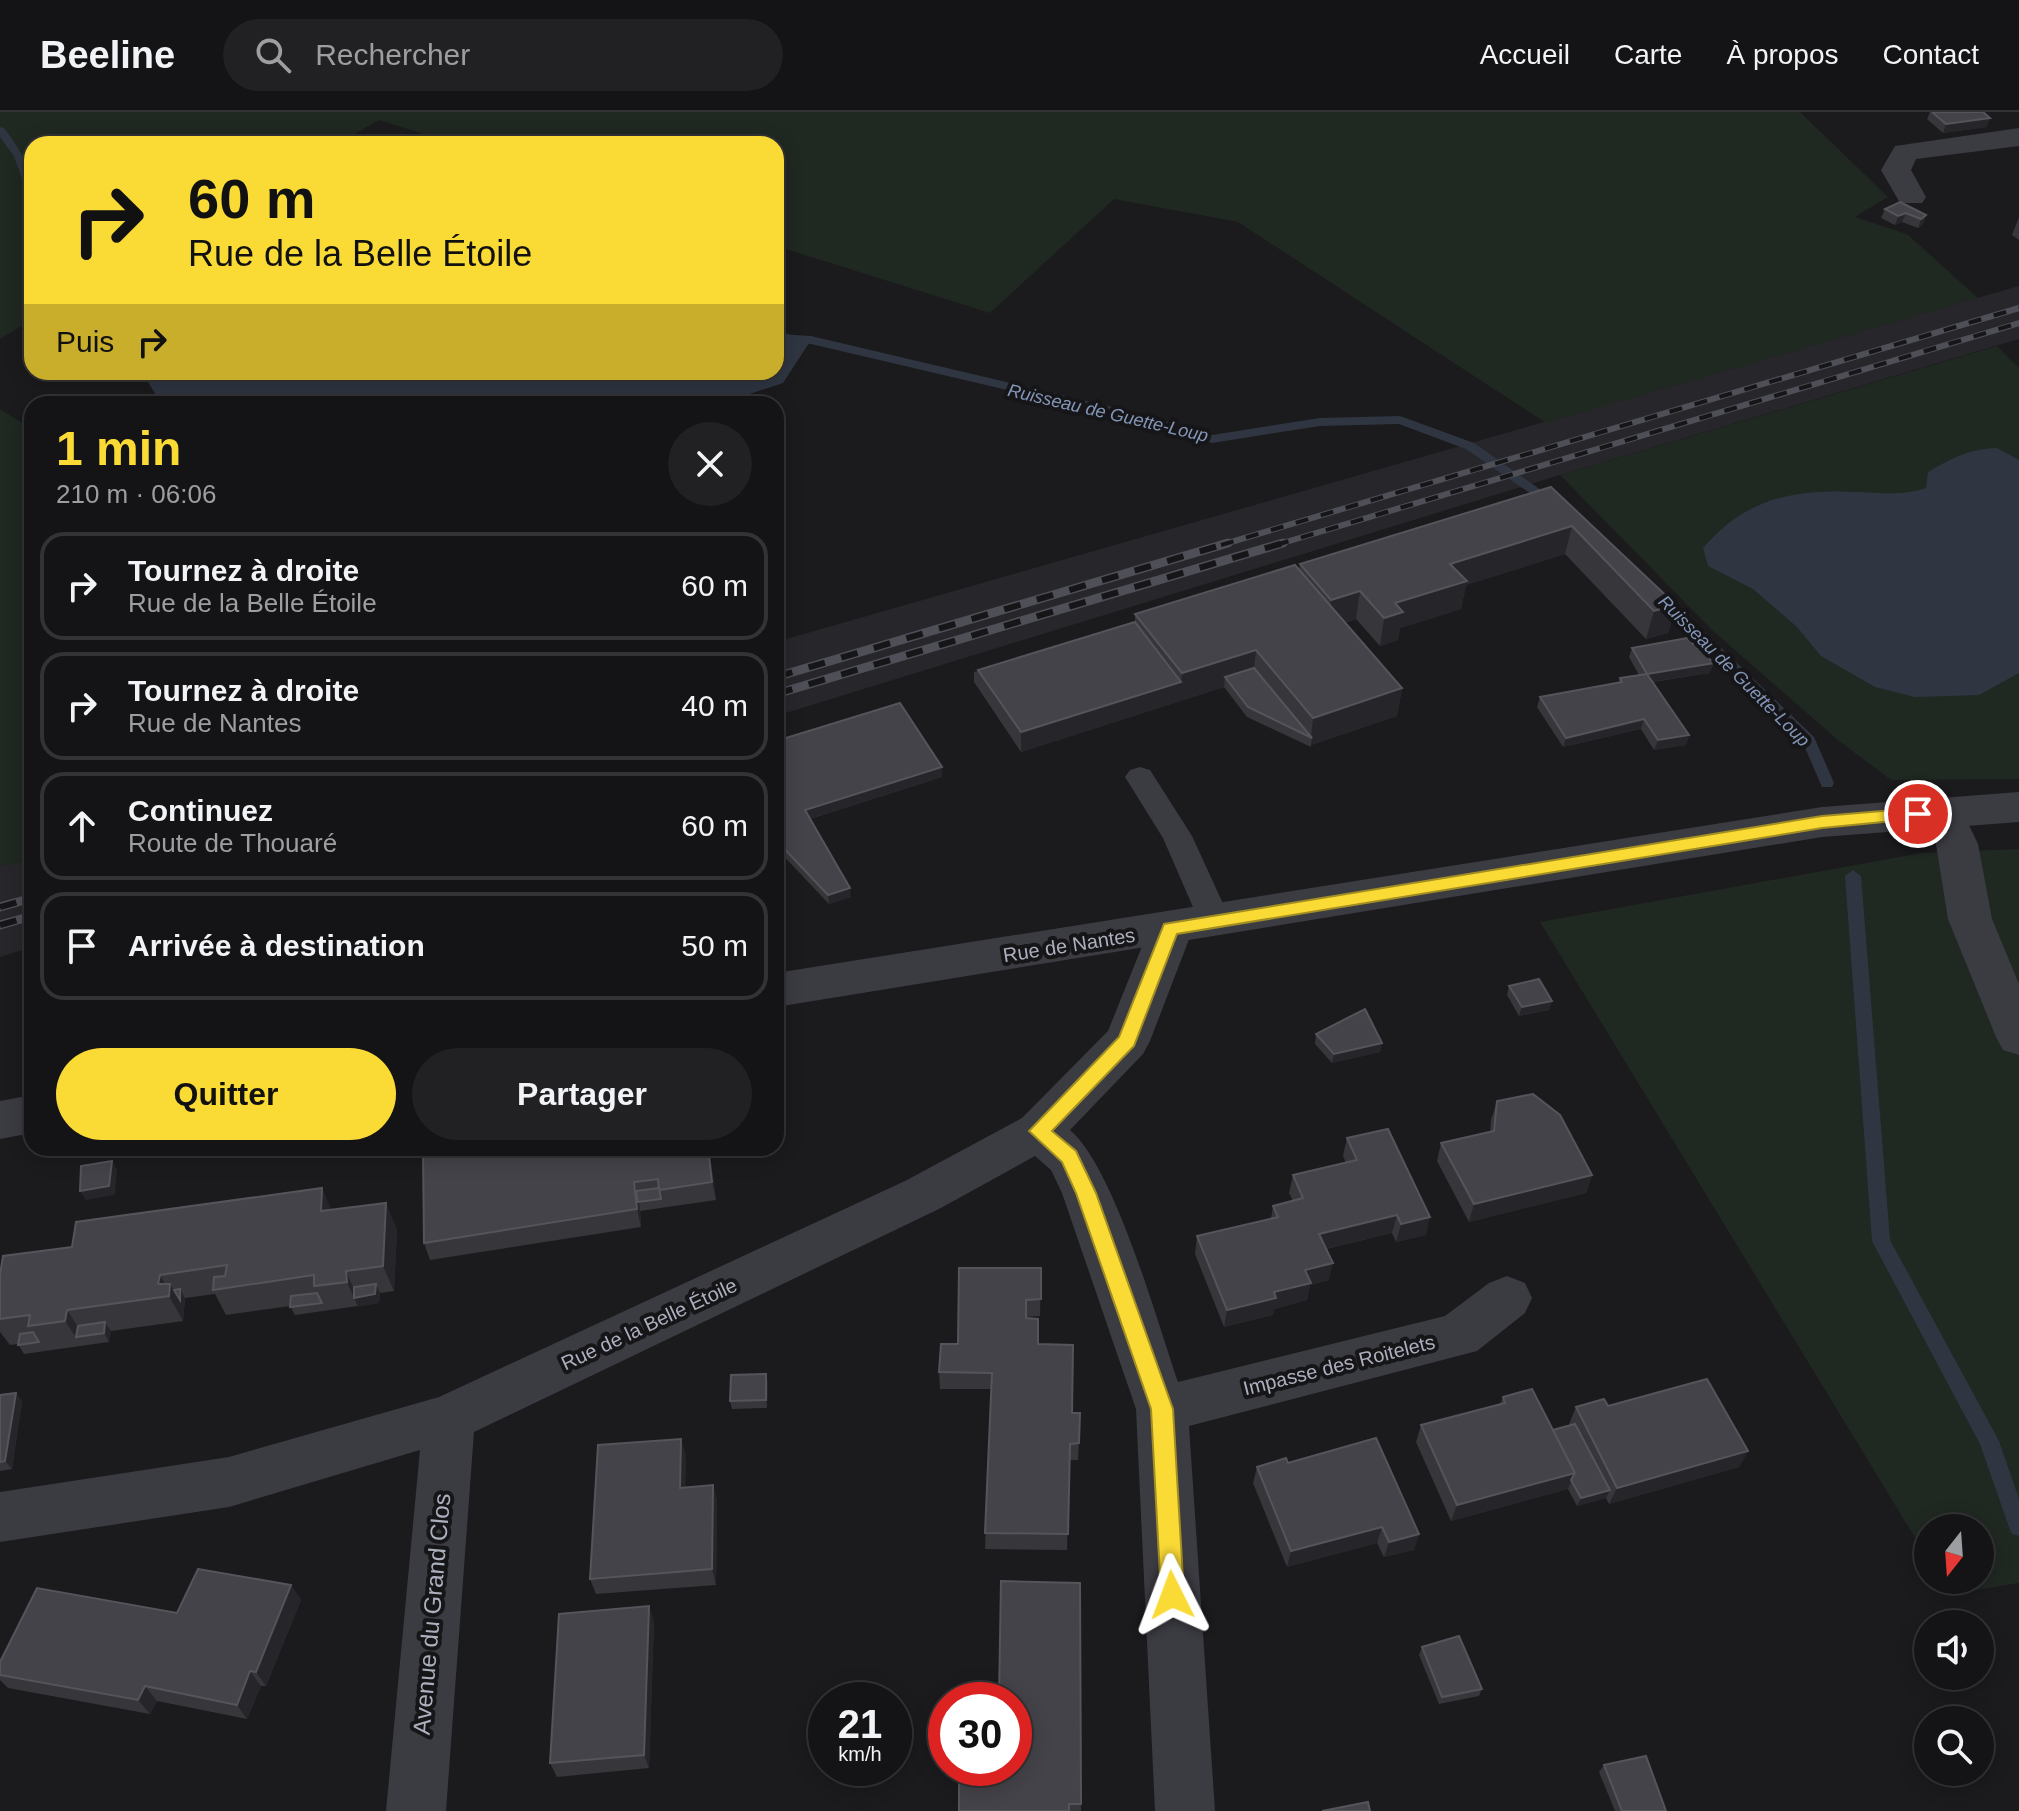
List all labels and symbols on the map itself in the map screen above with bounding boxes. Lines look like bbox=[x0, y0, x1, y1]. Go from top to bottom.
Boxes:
water label: Ruisseau de Guette-Loup bbox=[1006, 380, 1210, 446]
water label: Ruisseau de Guette-Loup bbox=[1654, 591, 1814, 751]
pin bbox=[1884, 780, 1952, 848]
street label: Rue de Nantes bbox=[1001, 924, 1137, 966]
street label: Rue de la Belle Étoile bbox=[558, 1274, 740, 1374]
street label: Impasse des Roitelets bbox=[1241, 1331, 1437, 1399]
street label: Avenue du Grand Clos bbox=[407, 1492, 456, 1736]
north arrow bbox=[1914, 1514, 1994, 1594]
position arrow bbox=[1130, 1553, 1214, 1637]
speed limit sign: 30 bbox=[928, 1682, 1032, 1786]

